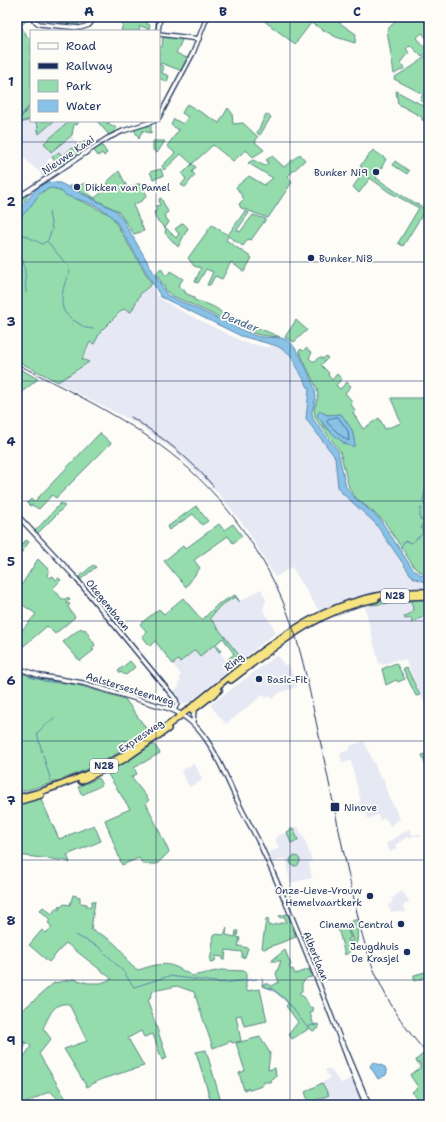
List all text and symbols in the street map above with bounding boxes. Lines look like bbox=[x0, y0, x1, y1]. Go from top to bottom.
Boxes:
text: A bbox=[84, 3, 94, 20]
text: B bbox=[219, 3, 227, 20]
text: C bbox=[353, 3, 361, 20]
legend bbox=[30, 30, 160, 122]
text: Road bbox=[66, 38, 97, 54]
text: Railway bbox=[66, 58, 113, 74]
text: 1 bbox=[8, 73, 14, 90]
text: Park bbox=[66, 78, 92, 94]
text: Water bbox=[66, 98, 102, 114]
street label: Nieuwe Kaai bbox=[39, 133, 97, 177]
place label: Bunker Ni9 bbox=[314, 166, 368, 179]
marker: Bunker Ni9 bbox=[371, 167, 381, 177]
place label: Dikken van Pamel bbox=[85, 181, 170, 194]
marker: Dikken van Pamel bbox=[72, 182, 82, 192]
text: 2 bbox=[6, 193, 16, 210]
place label: Bunker Ni8 bbox=[319, 252, 373, 265]
marker: Bunker Ni8 bbox=[306, 253, 316, 263]
water label: Dender bbox=[219, 308, 261, 336]
text: 3 bbox=[6, 313, 16, 330]
text: 4 bbox=[6, 433, 16, 450]
text: 5 bbox=[7, 553, 15, 570]
street label: Okegembaan bbox=[83, 577, 133, 633]
road number: N28 bbox=[381, 589, 409, 603]
street label: Ring bbox=[221, 650, 247, 674]
street label: Aalstersesteenweg bbox=[84, 669, 176, 709]
text: 6 bbox=[6, 672, 16, 689]
place label: Basic-Fit bbox=[267, 673, 308, 686]
marker: Basic-Fit bbox=[254, 674, 264, 684]
street label: Expresweg bbox=[116, 716, 166, 756]
road number: N28 bbox=[90, 759, 118, 773]
text: 7 bbox=[6, 792, 16, 809]
marker: Ninove bbox=[329, 801, 341, 813]
place label: Ninove bbox=[344, 801, 378, 814]
place label: Onze-Lieve-Vrouw Hemelvaartkerk bbox=[275, 884, 362, 909]
marker: Onze-Lieve-Vrouw Hemelvaartkerk bbox=[365, 891, 375, 901]
text: 8 bbox=[6, 912, 16, 929]
place label: Cinema Central bbox=[319, 918, 393, 931]
marker: Cinema Central bbox=[396, 919, 406, 929]
street label: Albertlaan bbox=[300, 930, 332, 982]
place label: Jeugdhuis De Krasjel bbox=[350, 940, 399, 965]
marker: Jeugdhuis De Krasjel bbox=[402, 947, 412, 957]
text: 9 bbox=[6, 1032, 16, 1049]

